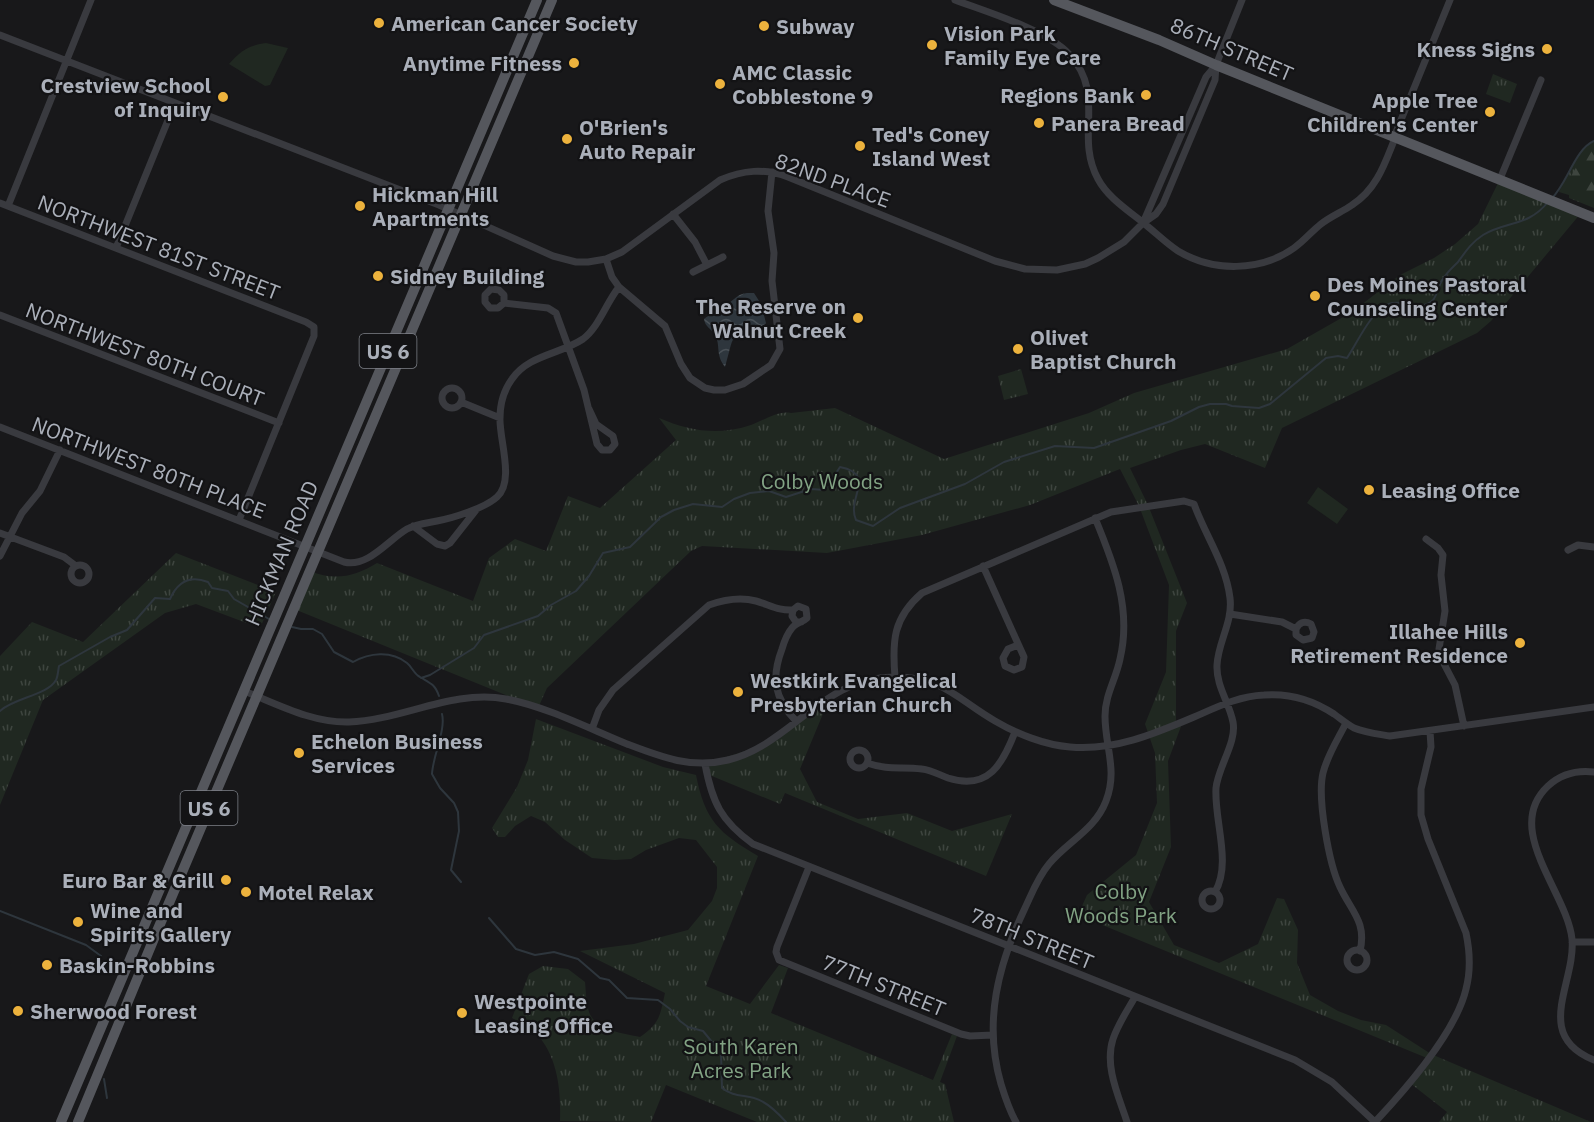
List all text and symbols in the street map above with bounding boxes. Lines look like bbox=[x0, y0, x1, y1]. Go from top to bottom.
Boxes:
place label: American Cancer Society bbox=[391, 9, 639, 37]
street label: 86TH STREET bbox=[1166, 11, 1298, 87]
place label: Subway bbox=[776, 12, 855, 40]
marker: American Cancer Society bbox=[372, 16, 386, 30]
marker: Subway bbox=[757, 19, 771, 33]
place label: Vision Park Family Eye Care bbox=[944, 19, 1101, 71]
place label: Kness Signs bbox=[1416, 35, 1535, 63]
marker: Vision Park Family Eye Care bbox=[925, 38, 939, 52]
marker: Kness Signs bbox=[1540, 42, 1554, 56]
place label: Anytime Fitness bbox=[403, 49, 562, 77]
marker: Anytime Fitness bbox=[567, 56, 581, 70]
place label: AMC Classic Cobblestone 9 bbox=[732, 58, 873, 110]
place label: Crestview School of Inquiry bbox=[41, 71, 212, 123]
marker: AMC Classic Cobblestone 9 bbox=[713, 77, 727, 91]
place label: Regions Bank bbox=[1000, 81, 1135, 109]
place label: Apple Tree Children's Center bbox=[1307, 86, 1479, 138]
marker: Regions Bank bbox=[1139, 88, 1153, 102]
marker: Crestview School of Inquiry bbox=[216, 90, 230, 104]
marker: Apple Tree Children's Center bbox=[1483, 105, 1497, 119]
place label: Panera Bread bbox=[1051, 109, 1185, 137]
place label: O'Brien's Auto Repair bbox=[579, 113, 696, 165]
marker: Panera Bread bbox=[1032, 116, 1046, 130]
place label: Ted's Coney Island West bbox=[872, 120, 990, 172]
marker: O'Brien's Auto Repair bbox=[560, 132, 574, 146]
marker: Ted's Coney Island West bbox=[853, 139, 867, 153]
street label: 82ND PLACE bbox=[771, 146, 895, 214]
place label: Hickman Hill Apartments bbox=[372, 180, 498, 232]
street label: NORTHWEST 81ST STREET bbox=[34, 188, 284, 306]
marker: Hickman Hill Apartments bbox=[353, 199, 367, 213]
place label: Sidney Building bbox=[390, 262, 544, 290]
marker: Sidney Building bbox=[371, 269, 385, 283]
place label: Des Moines Pastoral Counseling Center bbox=[1327, 270, 1526, 322]
marker: Des Moines Pastoral Counseling Center bbox=[1308, 289, 1322, 303]
place label: The Reserve on Walnut Creek bbox=[696, 292, 847, 344]
street label: NORTHWEST 80TH COURT bbox=[22, 296, 268, 412]
marker: The Reserve on Walnut Creek bbox=[851, 311, 865, 325]
place label: Olivet Baptist Church bbox=[1030, 323, 1177, 375]
road number: US 6 bbox=[360, 334, 416, 368]
marker: Olivet Baptist Church bbox=[1011, 342, 1025, 356]
street label: NORTHWEST 80TH PLACE bbox=[28, 409, 270, 525]
park label: Colby Woods bbox=[761, 467, 883, 495]
street label: HICKMAN ROAD bbox=[238, 476, 324, 630]
place label: Leasing Office bbox=[1381, 476, 1520, 504]
marker: Leasing Office bbox=[1362, 483, 1376, 497]
place label: Illahee Hills Retirement Residence bbox=[1290, 617, 1508, 669]
marker: Illahee Hills Retirement Residence bbox=[1513, 636, 1527, 650]
place label: Westkirk Evangelical Presbyterian Church bbox=[750, 666, 957, 718]
marker: Westkirk Evangelical Presbyterian Church bbox=[731, 685, 745, 699]
place label: Echelon Business Services bbox=[311, 727, 483, 779]
marker: Echelon Business Services bbox=[292, 746, 306, 760]
road number: US 6 bbox=[180, 791, 238, 825]
place label: Euro Bar & Grill bbox=[62, 866, 214, 894]
marker: Euro Bar & Grill bbox=[219, 873, 233, 887]
park label: Colby Woods Park bbox=[1065, 877, 1177, 929]
place label: Motel Relax bbox=[258, 878, 374, 906]
marker: Motel Relax bbox=[239, 885, 253, 899]
place label: Wine and Spirits Gallery bbox=[90, 896, 232, 948]
street label: 78TH STREET bbox=[966, 901, 1098, 975]
marker: Wine and Spirits Gallery bbox=[71, 915, 85, 929]
street label: 77TH STREET bbox=[818, 948, 950, 1022]
place label: Baskin-Robbins bbox=[59, 951, 215, 979]
marker: Baskin-Robbins bbox=[40, 958, 54, 972]
place label: Westpointe Leasing Office bbox=[474, 987, 613, 1039]
place label: Sherwood Forest bbox=[30, 997, 197, 1025]
marker: Sherwood Forest bbox=[11, 1004, 25, 1018]
marker: Westpointe Leasing Office bbox=[455, 1006, 469, 1020]
park label: South Karen Acres Park bbox=[683, 1032, 799, 1084]

